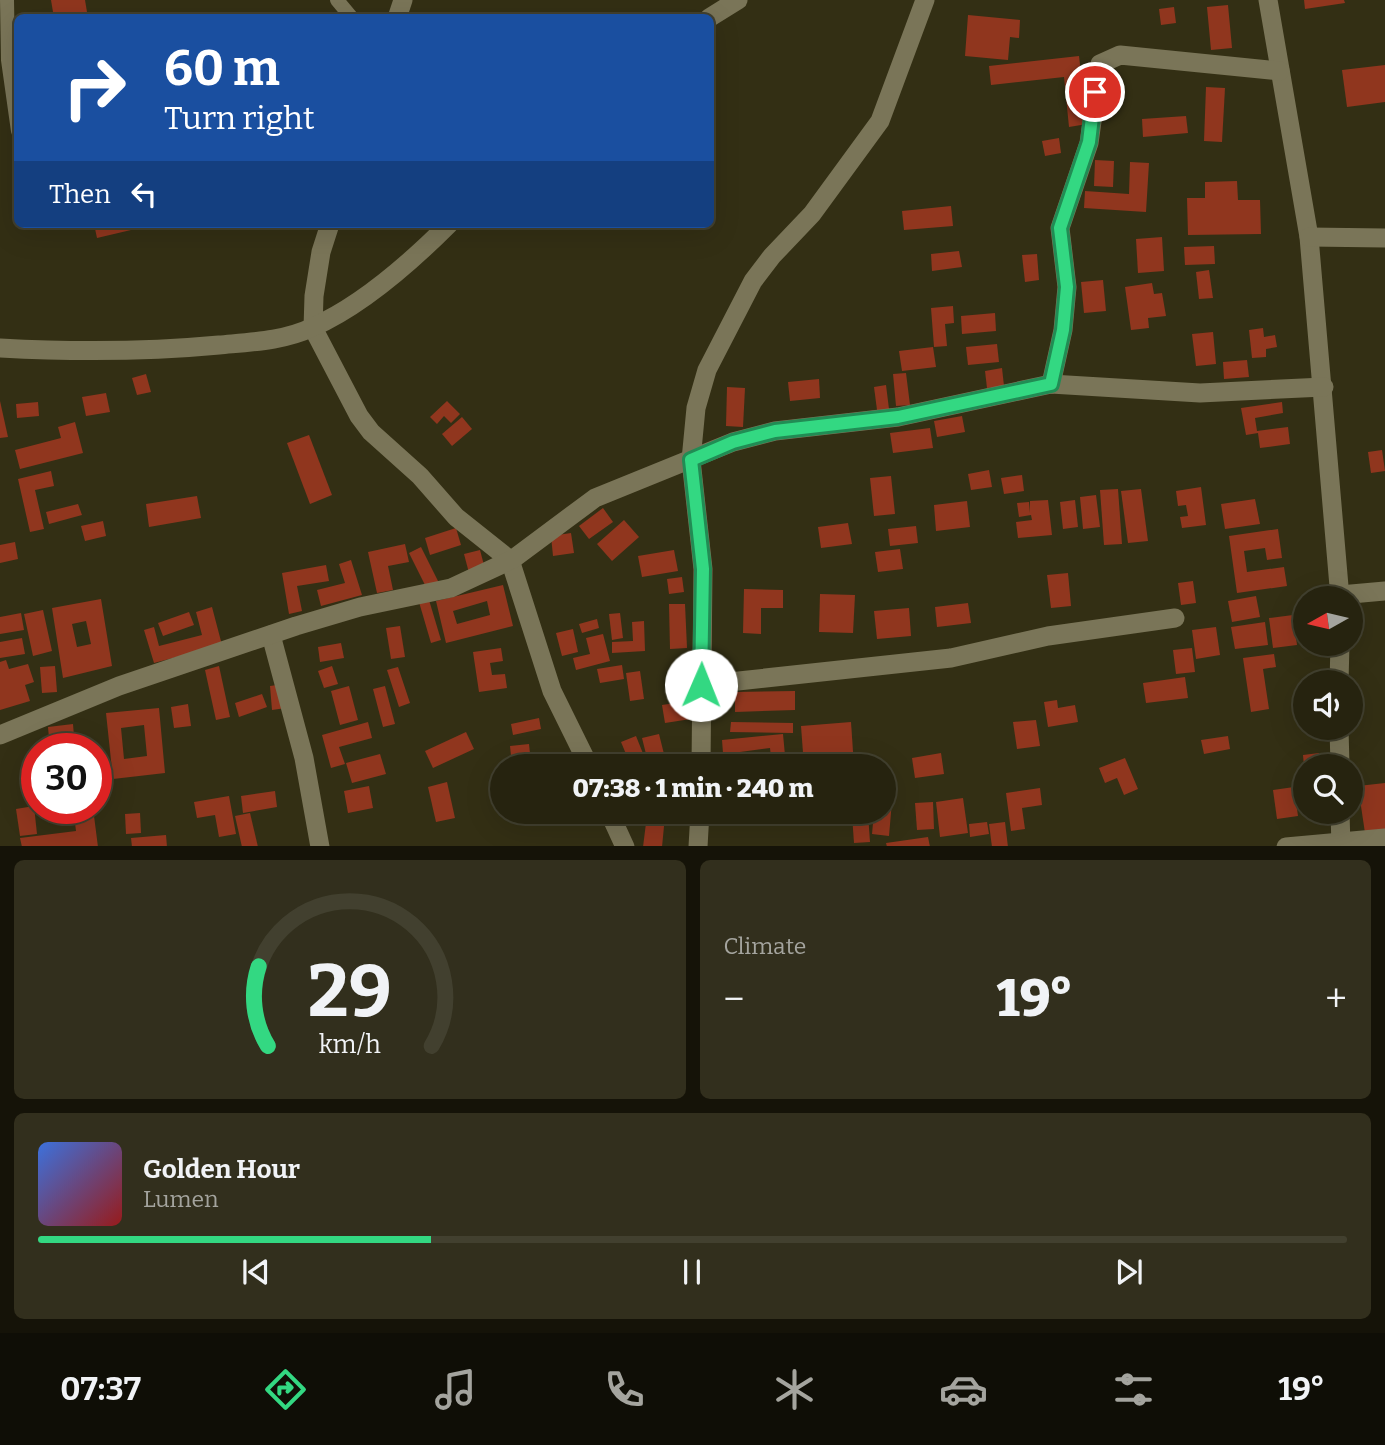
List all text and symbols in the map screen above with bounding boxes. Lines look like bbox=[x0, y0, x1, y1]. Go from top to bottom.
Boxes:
text: 60 m bbox=[164, 39, 280, 98]
icon: right bbox=[49, 42, 140, 133]
pin bbox=[1065, 62, 1125, 122]
icon: arrive bbox=[1076, 73, 1114, 111]
text: Turn right bbox=[164, 99, 315, 137]
icon: left bbox=[125, 175, 163, 213]
text: Then bbox=[49, 179, 111, 210]
north arrow bbox=[1293, 586, 1363, 656]
map controls bbox=[1293, 586, 1363, 824]
position arrow bbox=[664, 648, 738, 722]
button: sound bbox=[1293, 670, 1363, 740]
speed limit sign: 30 bbox=[21, 733, 112, 824]
button: search bbox=[1293, 754, 1363, 824]
text: 07:38 · 1 min · 240 m bbox=[573, 773, 814, 804]
text: Climate bbox=[724, 932, 806, 960]
text: 29 bbox=[308, 948, 392, 1035]
text: 19° bbox=[997, 967, 1073, 1030]
text: − bbox=[724, 976, 744, 1022]
text: + bbox=[1325, 976, 1347, 1022]
text: km/h bbox=[319, 1029, 381, 1059]
text: Golden Hour bbox=[143, 1154, 300, 1185]
text: Lumen bbox=[143, 1185, 219, 1213]
icon: previous bbox=[237, 1253, 275, 1291]
icon: pause bbox=[673, 1253, 711, 1291]
icon: next bbox=[1110, 1253, 1148, 1291]
icon: directions bbox=[261, 1365, 310, 1414]
icon: music bbox=[431, 1365, 480, 1414]
icon: phone bbox=[600, 1365, 649, 1414]
icon: climate bbox=[770, 1365, 819, 1414]
icon: car bbox=[939, 1365, 988, 1414]
icon: filters bbox=[1109, 1365, 1158, 1414]
text: 07:37 bbox=[60, 1370, 141, 1408]
text: 19° bbox=[1278, 1370, 1325, 1408]

